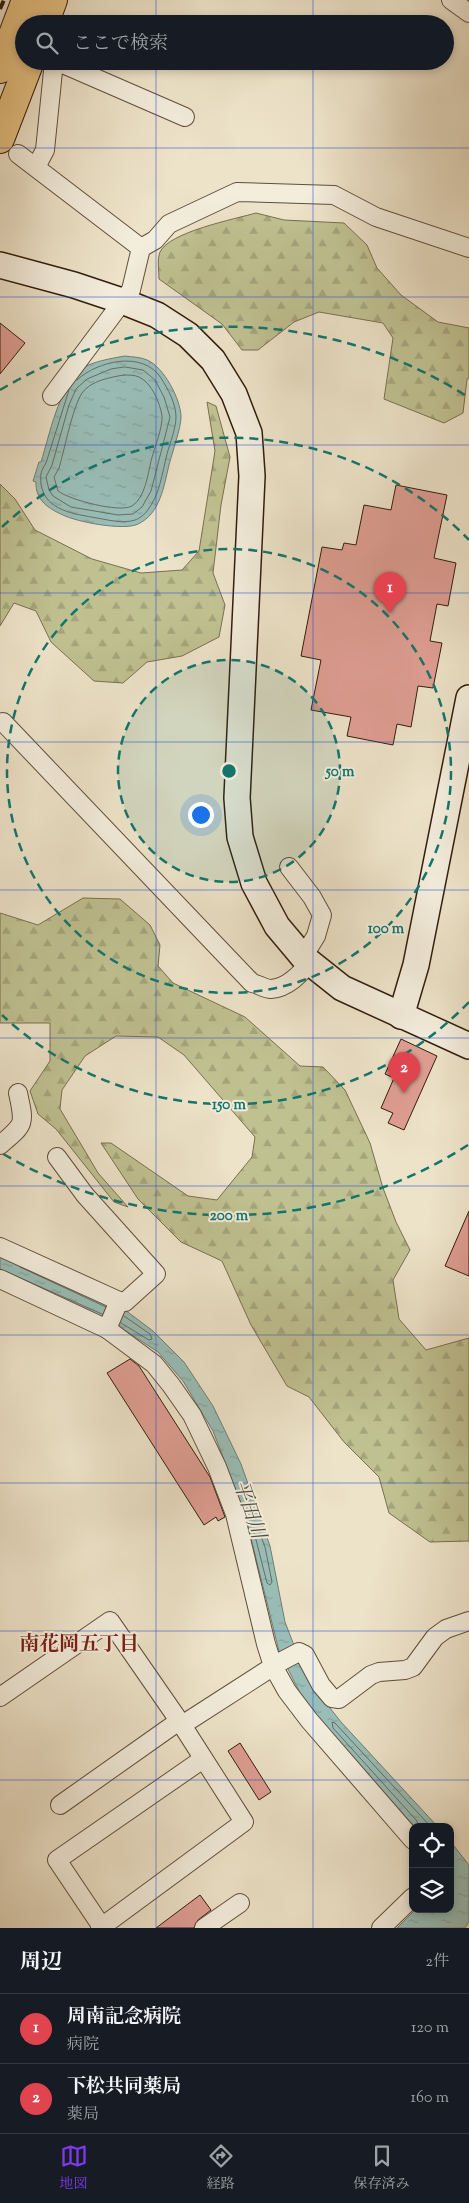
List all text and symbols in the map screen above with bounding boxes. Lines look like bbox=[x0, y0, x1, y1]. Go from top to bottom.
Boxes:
search box bbox=[15, 15, 454, 70]
icon: search bbox=[33, 29, 61, 57]
text: ここで検索 bbox=[73, 31, 168, 58]
pin: 1 bbox=[374, 572, 406, 613]
centre of rings bbox=[220, 762, 238, 780]
text: 50 m bbox=[325, 762, 355, 783]
your location bbox=[188, 802, 214, 828]
text: 100 m bbox=[368, 919, 405, 940]
pin: 2 bbox=[388, 1052, 420, 1093]
text: 150 m bbox=[212, 1095, 246, 1116]
text: 200 m bbox=[210, 1206, 249, 1227]
water label: 平田川 bbox=[225, 1477, 272, 1545]
district label: 南花岡五丁目 bbox=[19, 1631, 139, 1660]
map controls bbox=[409, 1823, 454, 1913]
button: locate bbox=[409, 1823, 454, 1868]
button: layers bbox=[409, 1868, 454, 1913]
text: 周辺 bbox=[20, 1948, 62, 1978]
text: 2件 bbox=[426, 1951, 449, 1974]
text: 周南記念病院 bbox=[67, 2004, 181, 2031]
text: 1 bbox=[33, 2017, 39, 2040]
text: 120 m bbox=[411, 2017, 449, 2040]
text: 病院 bbox=[67, 2034, 99, 2057]
text: 下松共同薬局 bbox=[67, 2074, 181, 2101]
text: 2 bbox=[32, 2087, 40, 2110]
text: 160 m bbox=[411, 2087, 449, 2110]
text: 薬局 bbox=[67, 2104, 99, 2127]
tab: 地図 bbox=[60, 2142, 88, 2195]
tab: 経路 bbox=[207, 2142, 235, 2195]
tab: 保存済み bbox=[354, 2142, 410, 2195]

